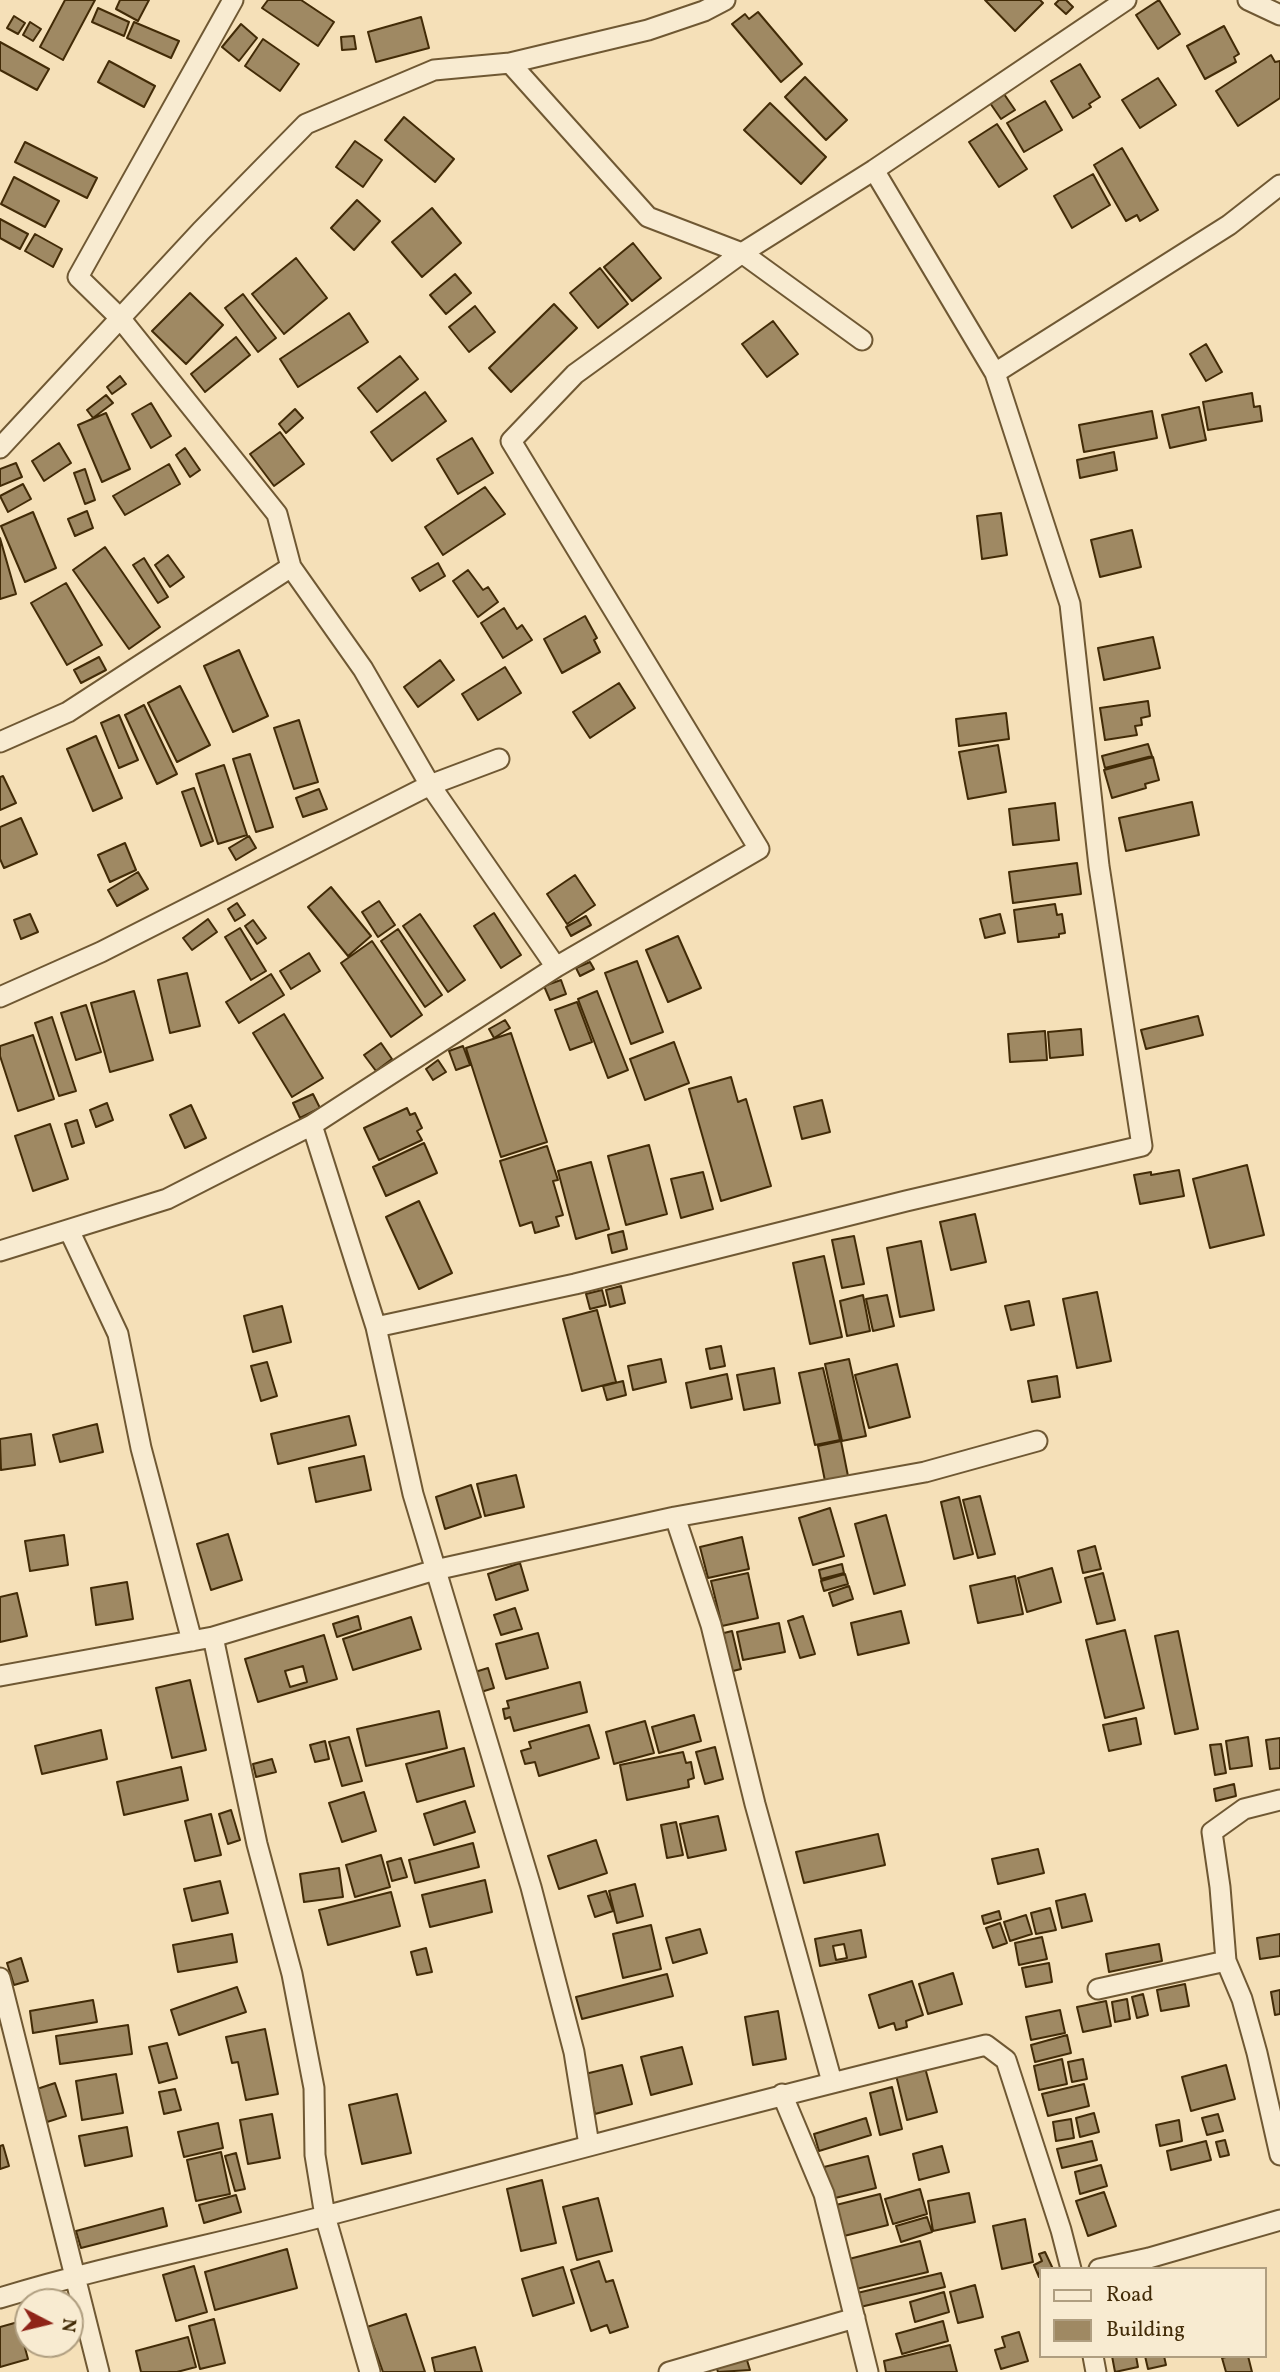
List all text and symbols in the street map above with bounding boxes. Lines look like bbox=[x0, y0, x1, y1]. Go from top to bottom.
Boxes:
legend bbox=[1038, 2267, 1266, 2358]
text: Road bbox=[1106, 2281, 1153, 2310]
north arrow bbox=[14, 2288, 84, 2358]
text: Building bbox=[1106, 2316, 1185, 2345]
text: N bbox=[54, 2317, 82, 2334]

